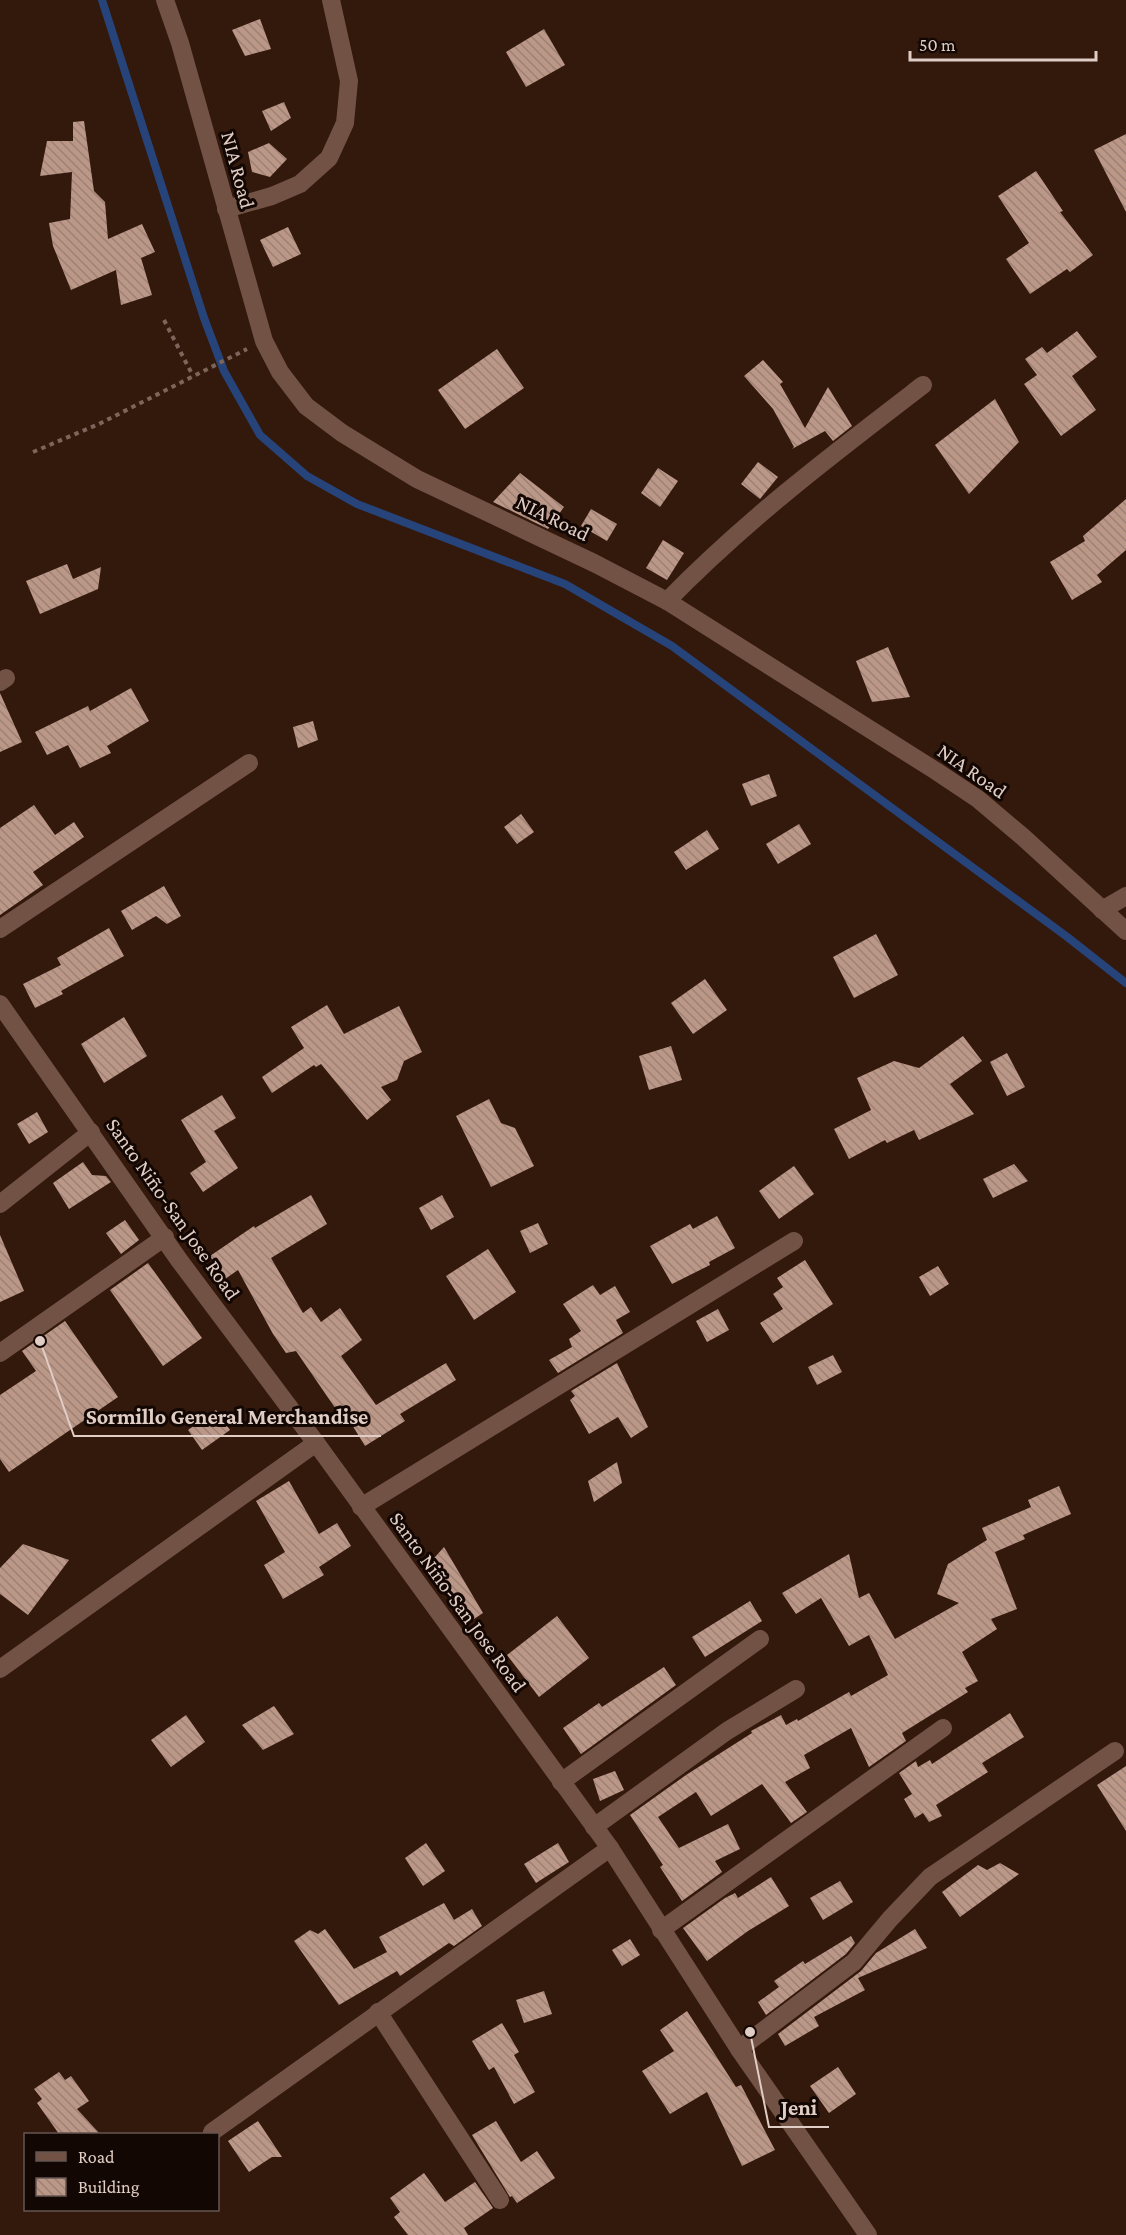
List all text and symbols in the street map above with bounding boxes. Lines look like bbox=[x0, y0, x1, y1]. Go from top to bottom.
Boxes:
scale bar bbox=[910, 24, 1096, 62]
text: 50 m bbox=[919, 35, 956, 55]
street label: NIA Road bbox=[216, 129, 260, 211]
street label: NIA Road bbox=[512, 490, 594, 546]
street label: NIA Road bbox=[933, 739, 1011, 803]
street label: Santo Niño-San Jose Road bbox=[101, 1114, 245, 1304]
callout: Sormillo General Merchandise bbox=[74, 1396, 381, 1436]
text: Sormillo General Merchandise bbox=[86, 1404, 368, 1429]
street label: Santo Niño-San Jose Road bbox=[385, 1507, 531, 1697]
callout: Jeni bbox=[769, 2087, 829, 2127]
text: Jeni bbox=[779, 2095, 818, 2120]
legend bbox=[24, 2133, 219, 2211]
text: Road bbox=[78, 2147, 115, 2167]
text: Building bbox=[78, 2177, 140, 2197]

